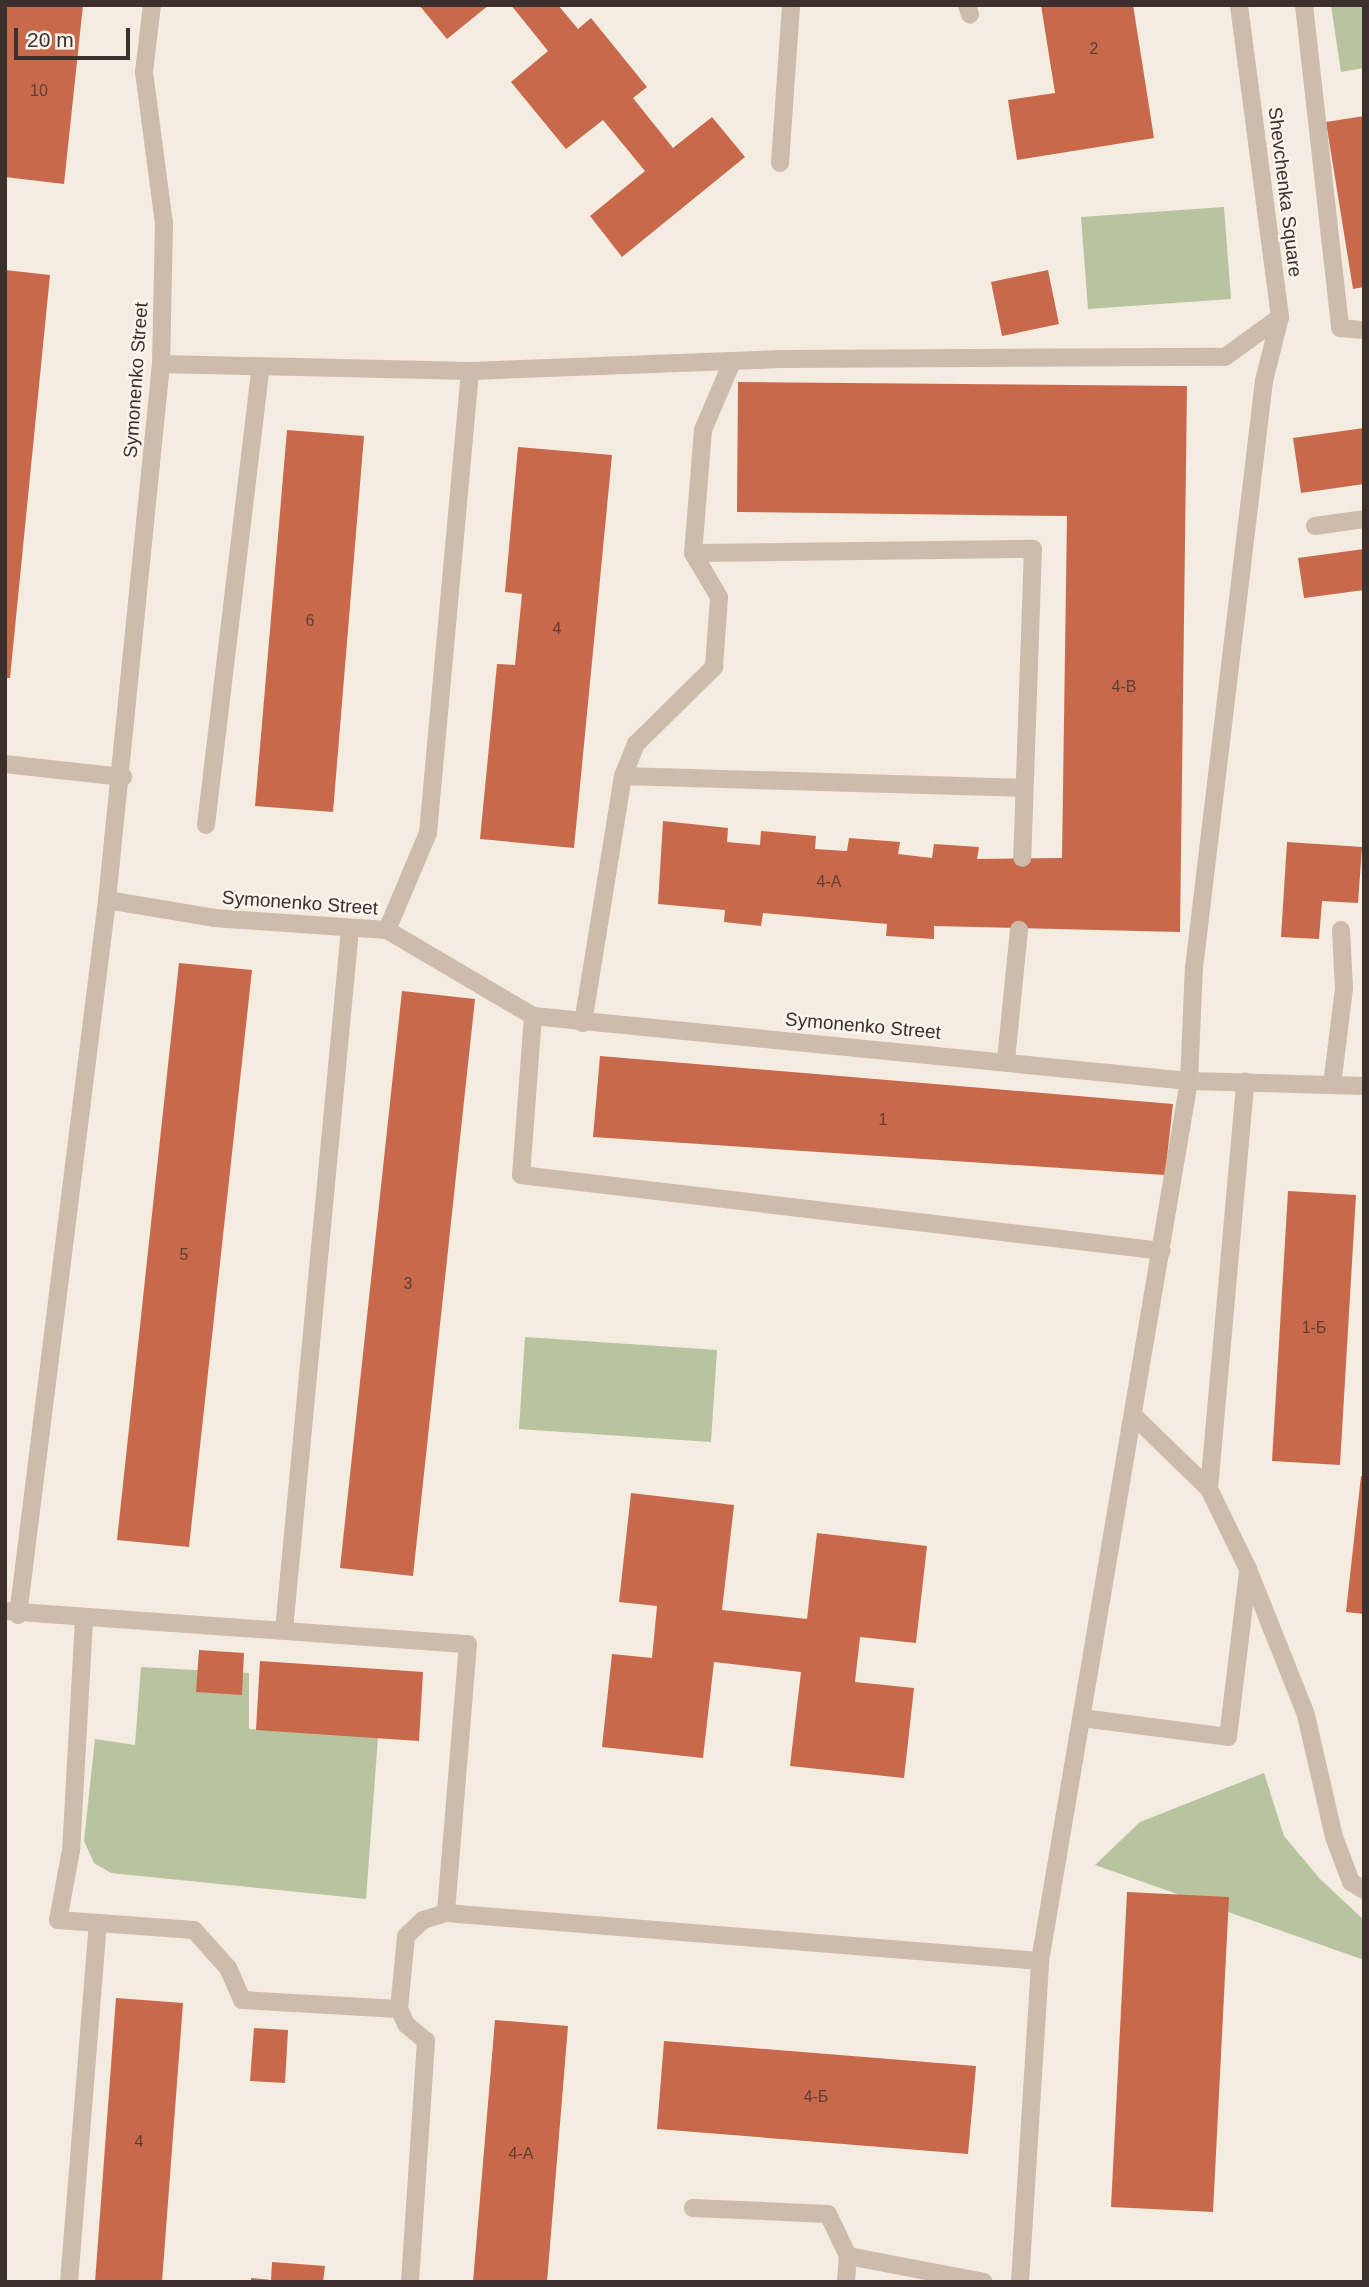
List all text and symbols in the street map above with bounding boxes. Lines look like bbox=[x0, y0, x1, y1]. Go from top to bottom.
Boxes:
scale bar bbox=[18, 14, 133, 58]
text: 20 m bbox=[27, 28, 74, 51]
house number: 2 bbox=[1090, 39, 1098, 59]
house number: 10 bbox=[30, 81, 48, 101]
street label: Shevchenka Square bbox=[1263, 106, 1307, 278]
street label: Symonenko Street bbox=[119, 301, 153, 459]
house number: 6 bbox=[306, 611, 314, 631]
house number: 4 bbox=[553, 619, 561, 639]
house number: 4-В bbox=[1112, 677, 1136, 697]
house number: 4-А bbox=[817, 872, 841, 892]
street label: Symonenko Street bbox=[221, 886, 379, 920]
street label: Symonenko Street bbox=[784, 1008, 942, 1044]
house number: 1 bbox=[879, 1110, 887, 1130]
house number: 5 bbox=[180, 1245, 188, 1265]
house number: 3 bbox=[404, 1274, 412, 1294]
house number: 1-Б bbox=[1302, 1318, 1326, 1338]
house number: 4-Б bbox=[804, 2087, 828, 2107]
house number: 4 bbox=[135, 2132, 143, 2152]
house number: 4-А bbox=[509, 2144, 533, 2164]

